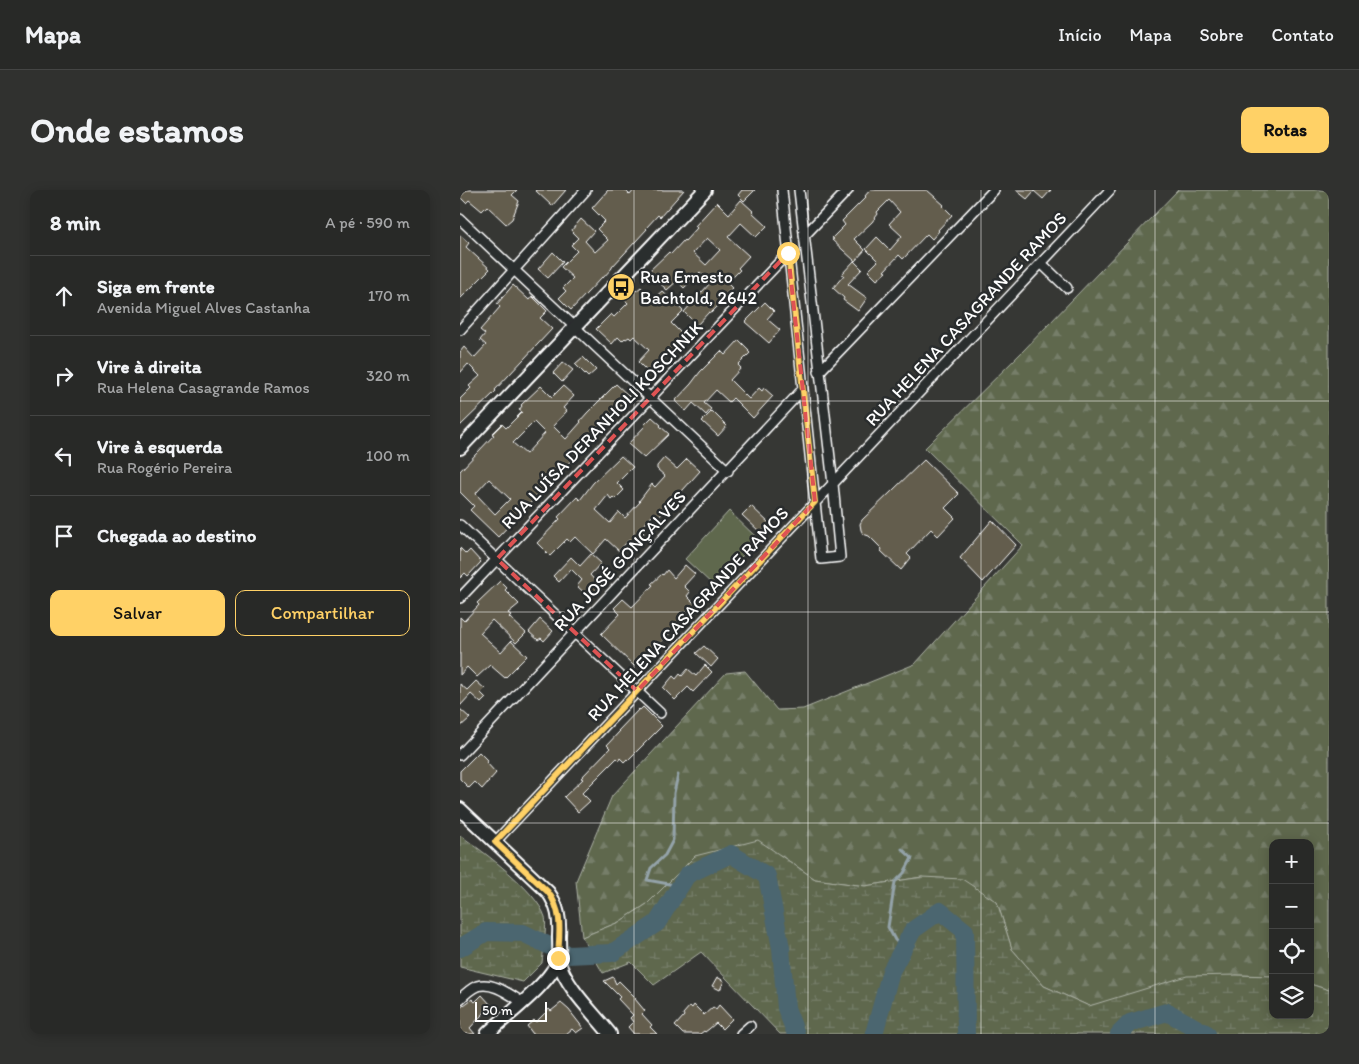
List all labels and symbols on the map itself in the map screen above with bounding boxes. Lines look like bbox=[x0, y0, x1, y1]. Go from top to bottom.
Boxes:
street label: RUA HELENA CASAGRANDE RAMOS bbox=[861, 207, 1071, 431]
route start bbox=[777, 242, 800, 265]
place label: Rua Ernesto Bachtold, 2642 bbox=[640, 266, 757, 309]
bus stop icon: Rua Ernesto Bachtold, 2642 bbox=[606, 272, 636, 302]
street label: RUA LUÍSA DERANHOLI KOSCHNIK bbox=[497, 316, 707, 534]
street label: RUA JOSÉ GONÇALVES bbox=[549, 486, 691, 636]
street label: RUA HELENA CASAGRANDE RAMOS bbox=[583, 502, 793, 726]
route end bbox=[547, 947, 570, 970]
scale bar bbox=[475, 999, 548, 1022]

